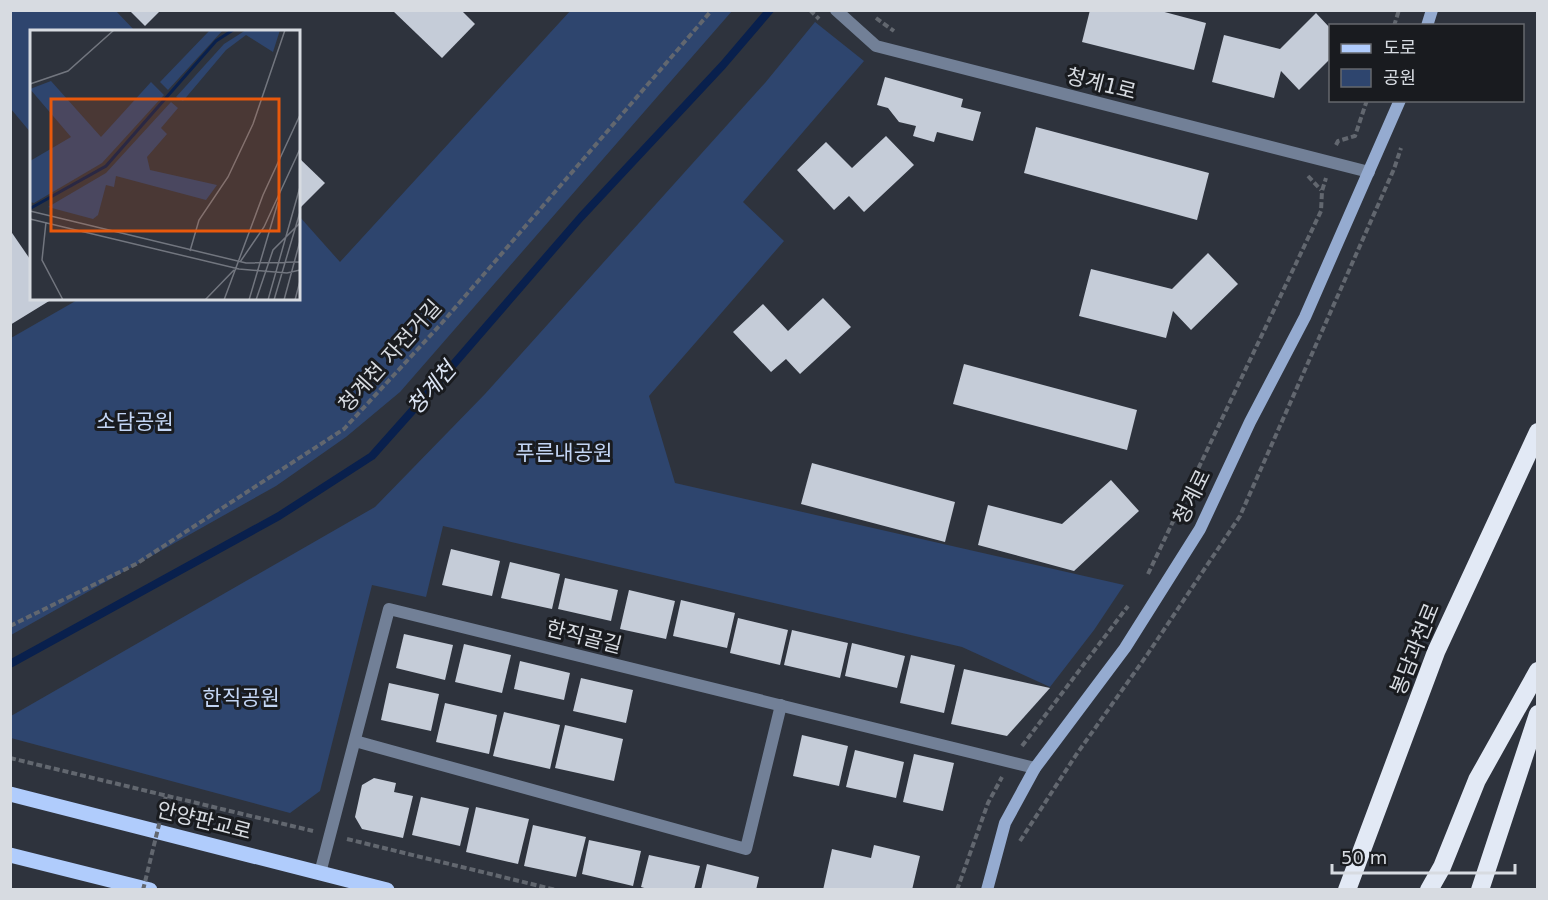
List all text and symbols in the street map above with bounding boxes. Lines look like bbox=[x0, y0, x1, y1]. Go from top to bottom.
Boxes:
legend bbox=[1329, 24, 1524, 102]
inset map bbox=[30, 30, 300, 300]
text: 도로 bbox=[1383, 37, 1416, 58]
street label: 청계1로 bbox=[1063, 64, 1139, 104]
text: 공원 bbox=[1383, 67, 1416, 88]
street label: 청계천 자전거길 bbox=[333, 295, 447, 417]
water label: 청계천 bbox=[401, 356, 461, 420]
park label: 소담공원 bbox=[96, 410, 174, 434]
park label: 푸른내공원 bbox=[516, 441, 612, 465]
street label: 청계로 bbox=[1169, 466, 1215, 528]
street label: 봉담과천로 bbox=[1386, 600, 1444, 698]
street label: 한직골길 bbox=[544, 616, 624, 658]
park label: 한직공원 bbox=[202, 686, 280, 710]
street label: 안양판교로 bbox=[154, 798, 254, 844]
scale bar bbox=[1332, 837, 1515, 875]
text: 50 m bbox=[1341, 847, 1387, 868]

